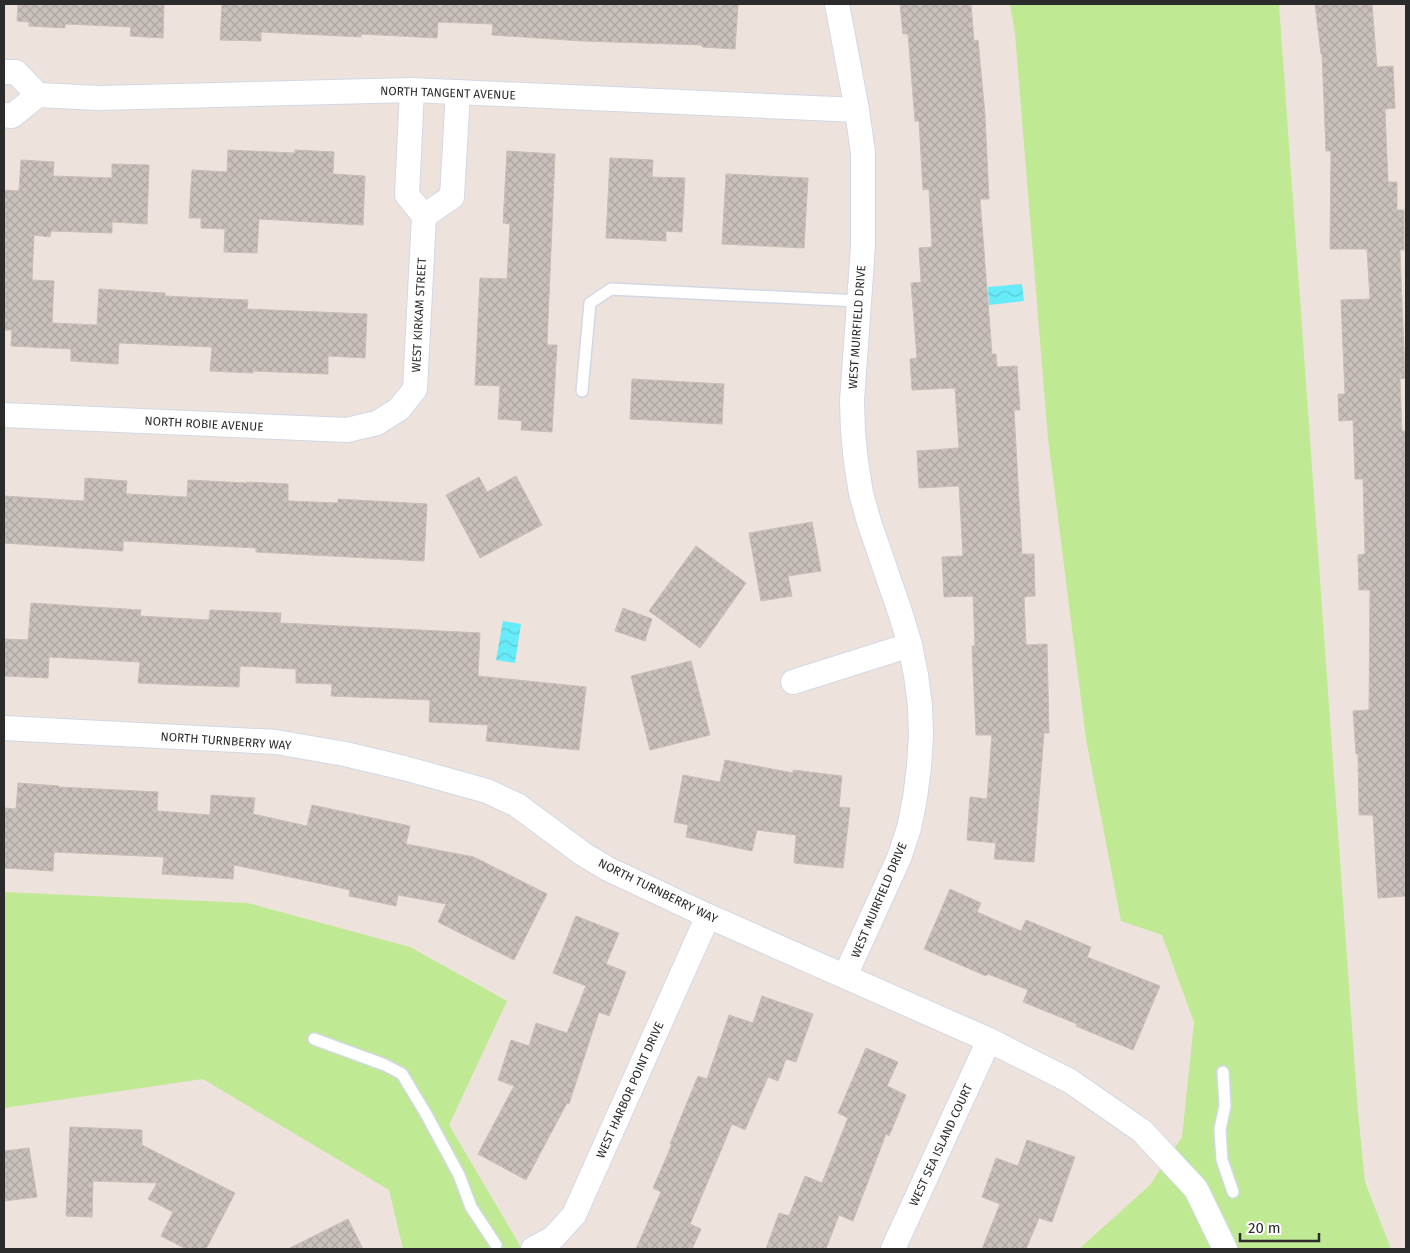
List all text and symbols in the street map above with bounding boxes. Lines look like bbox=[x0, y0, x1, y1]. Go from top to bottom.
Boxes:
street label: NORTH TANGENT AVENUE bbox=[380, 84, 516, 102]
street label: WEST KIRKAM STREET bbox=[409, 256, 429, 373]
street label: WEST MUIRFIELD DRIVE bbox=[846, 265, 868, 389]
street label: NORTH ROBIE AVENUE bbox=[144, 414, 264, 434]
street label: NORTH TURNBERRY WAY bbox=[160, 729, 292, 753]
street label: WEST MUIRFIELD DRIVE bbox=[848, 840, 910, 960]
street label: NORTH TURNBERRY WAY bbox=[596, 856, 720, 926]
street label: WEST HARBOR POINT DRIVE bbox=[593, 1019, 667, 1161]
street label: WEST SEA ISLAND COURT bbox=[907, 1081, 976, 1208]
scale bar bbox=[1240, 1210, 1319, 1242]
text: 20 m bbox=[1248, 1219, 1281, 1237]

